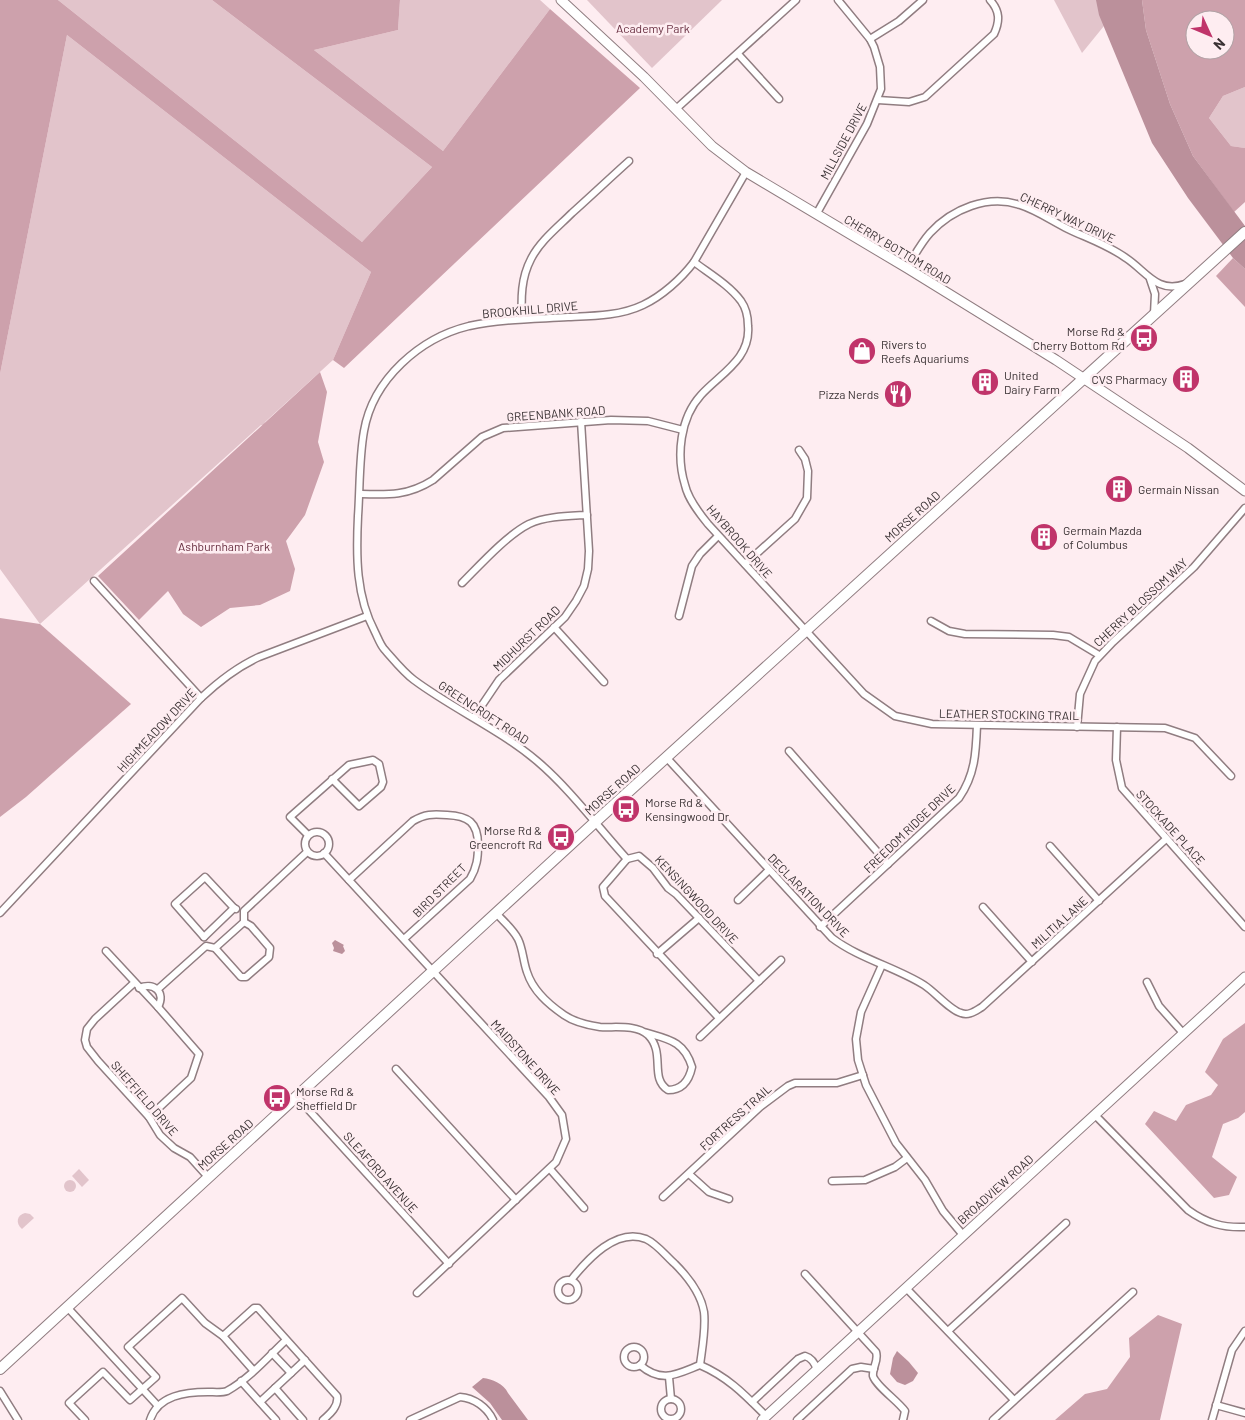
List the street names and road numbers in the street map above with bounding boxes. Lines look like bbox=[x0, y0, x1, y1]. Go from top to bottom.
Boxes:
street label: MILLSIDE DRIVE bbox=[817, 100, 869, 182]
street label: CHERRY WAY DRIVE bbox=[1018, 189, 1118, 245]
street label: CHERRY BOTTOM ROAD bbox=[842, 212, 954, 286]
street label: BROOKHILL DRIVE bbox=[481, 298, 579, 320]
street label: GREENBANK ROAD bbox=[506, 403, 606, 423]
street label: MORSE ROAD bbox=[881, 488, 943, 544]
street label: HAYBROOK DRIVE bbox=[704, 501, 776, 581]
street label: CHERRY BLOSSOM WAY bbox=[1090, 555, 1190, 649]
street label: MIDHURST ROAD bbox=[490, 603, 562, 673]
street label: GREENCROFT ROAD bbox=[436, 678, 532, 746]
street label: HIGHMEADOW DRIVE bbox=[114, 685, 198, 775]
street label: LEATHER STOCKING TRAIL bbox=[939, 706, 1079, 722]
street label: MORSE ROAD bbox=[581, 761, 643, 817]
street label: FREEDOM RIDGE DRIVE bbox=[860, 781, 958, 875]
street label: STOCKADE PLACE bbox=[1134, 787, 1208, 867]
street label: DECLARATION DRIVE bbox=[765, 850, 853, 940]
street label: KENSINGWOOD DRIVE bbox=[653, 852, 741, 946]
street label: BIRD STREET bbox=[409, 860, 469, 920]
street label: MILITIA LANE bbox=[1028, 893, 1090, 951]
street label: MAIDSTONE DRIVE bbox=[489, 1016, 563, 1098]
street label: SHEFFIELD DRIVE bbox=[109, 1058, 181, 1138]
street label: FORTRESS TRAIL bbox=[696, 1081, 774, 1153]
street label: MORSE ROAD bbox=[194, 1116, 256, 1172]
street label: SLEAFORD AVENUE bbox=[341, 1129, 421, 1215]
street label: BROADVIEW ROAD bbox=[954, 1151, 1036, 1227]

